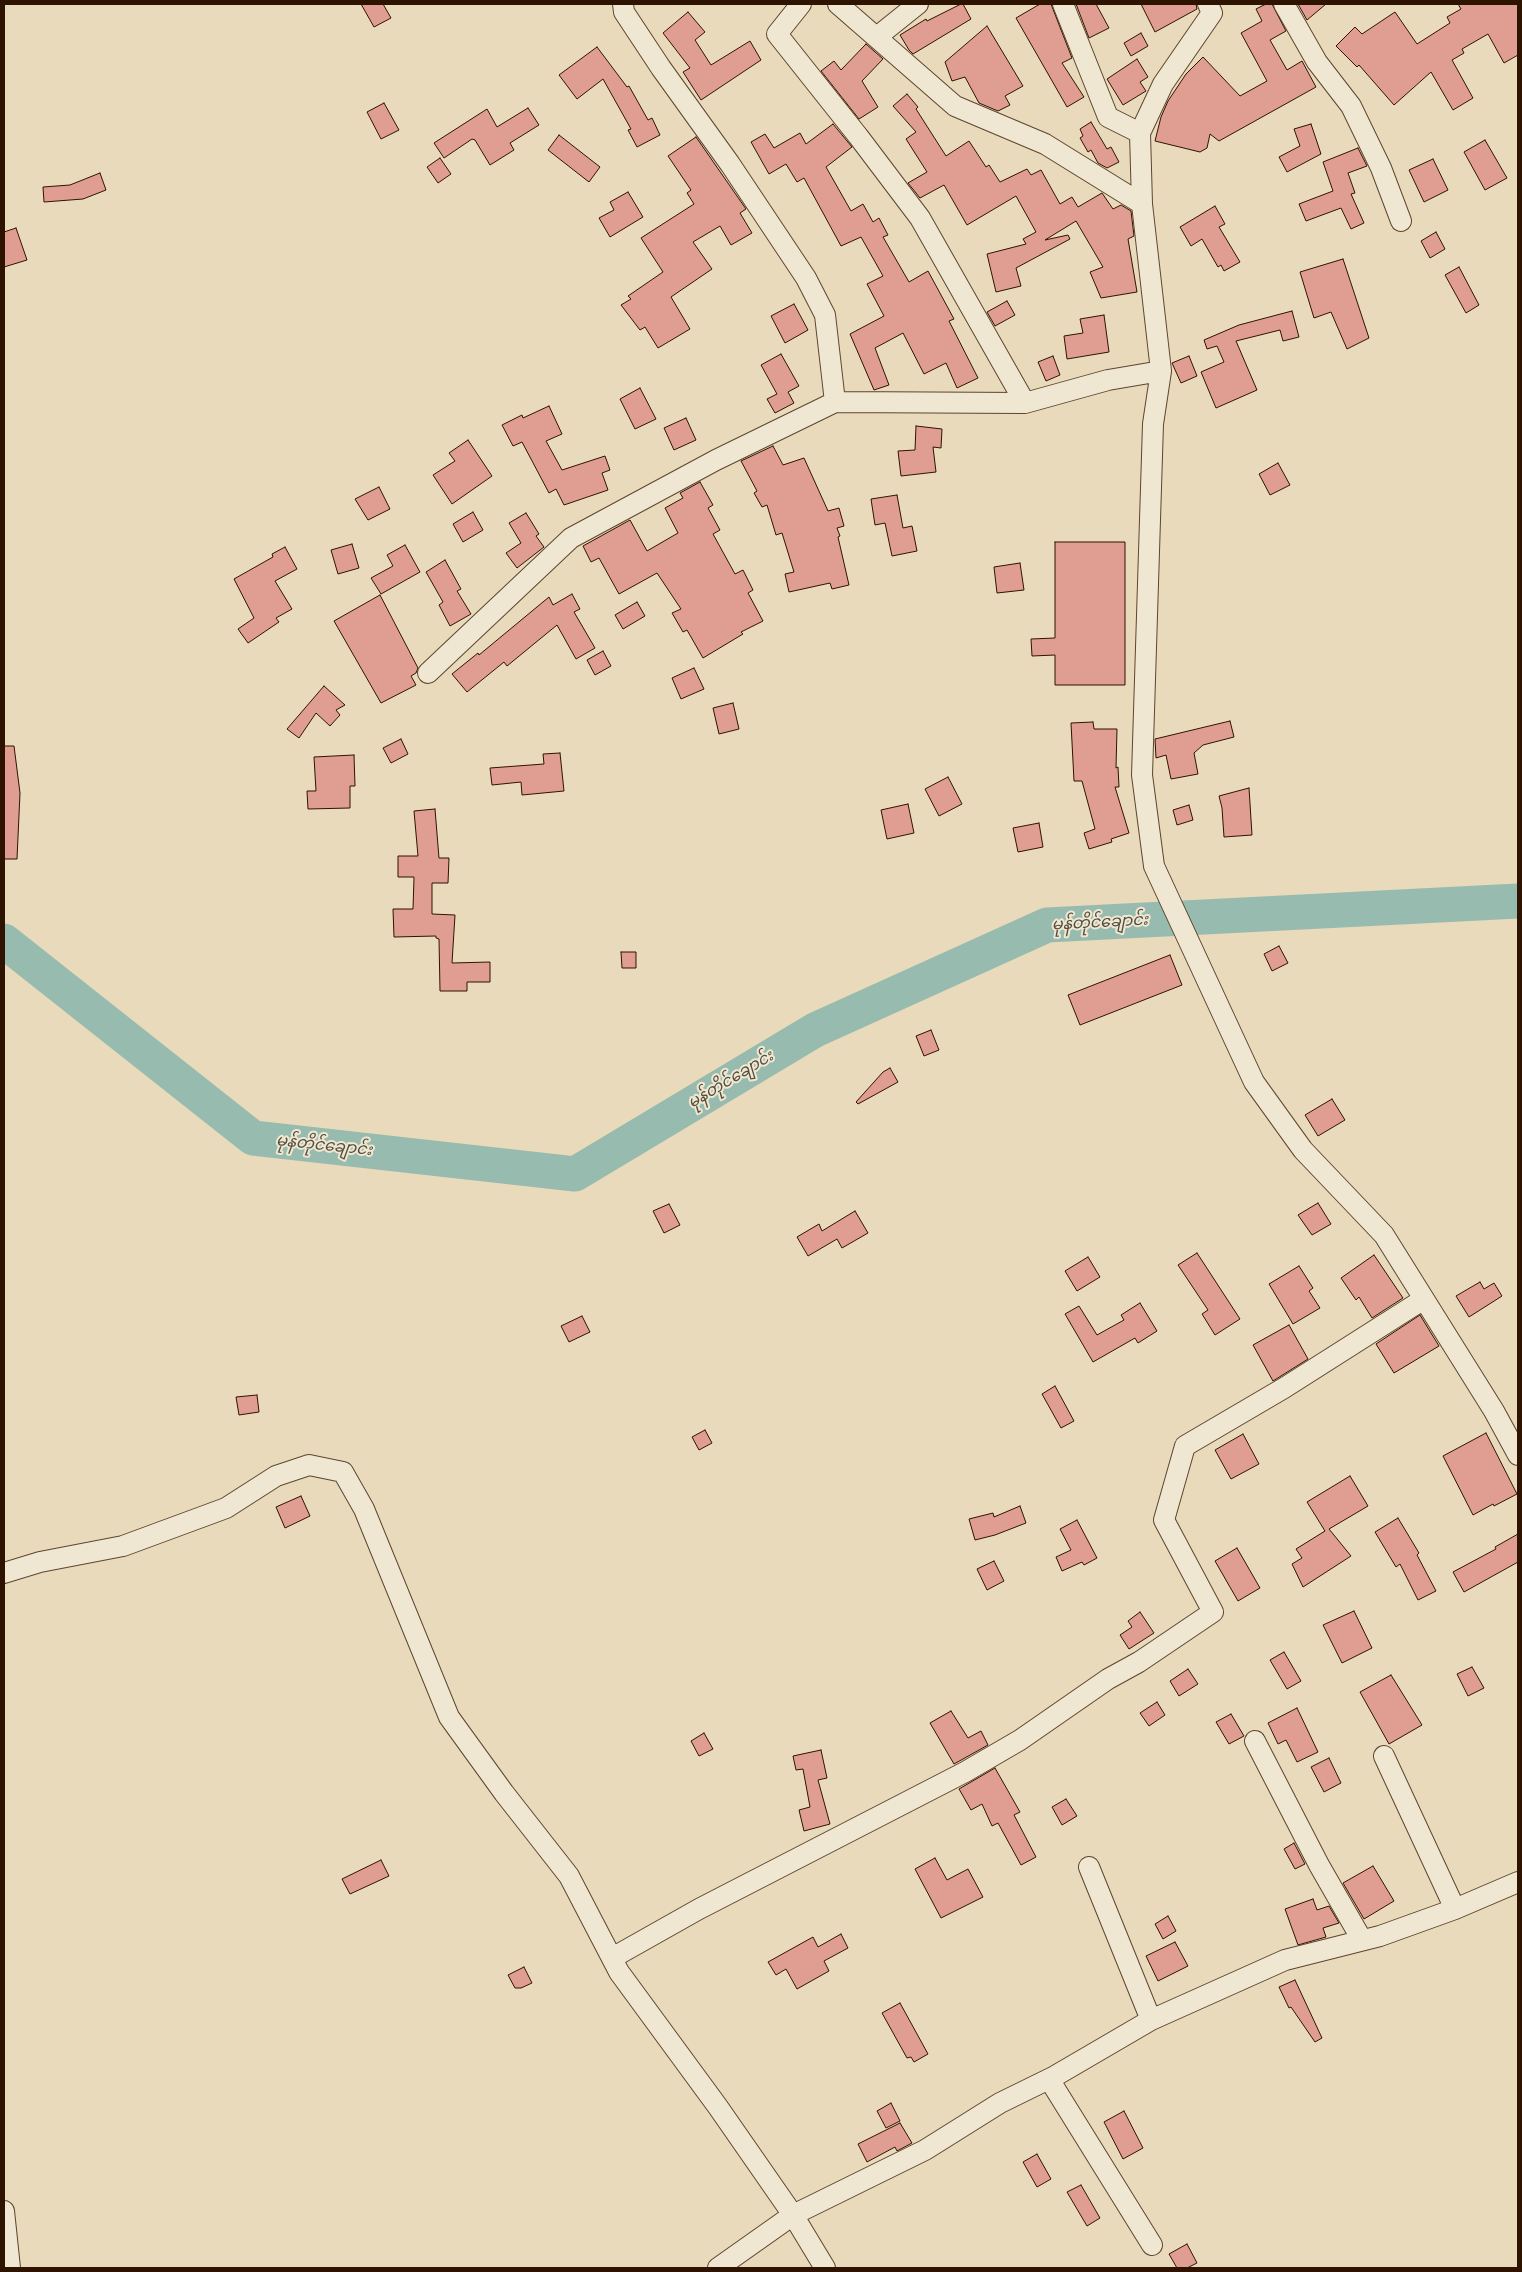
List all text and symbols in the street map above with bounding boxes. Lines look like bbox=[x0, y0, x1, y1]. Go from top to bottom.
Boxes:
water label: မုန်တိုင်ချောင်း bbox=[1051, 911, 1149, 935]
water label: မုန်တိုင်ချောင်း bbox=[685, 1047, 777, 1113]
water label: မုန်တိုင်ချောင်း bbox=[275, 1131, 373, 1161]

